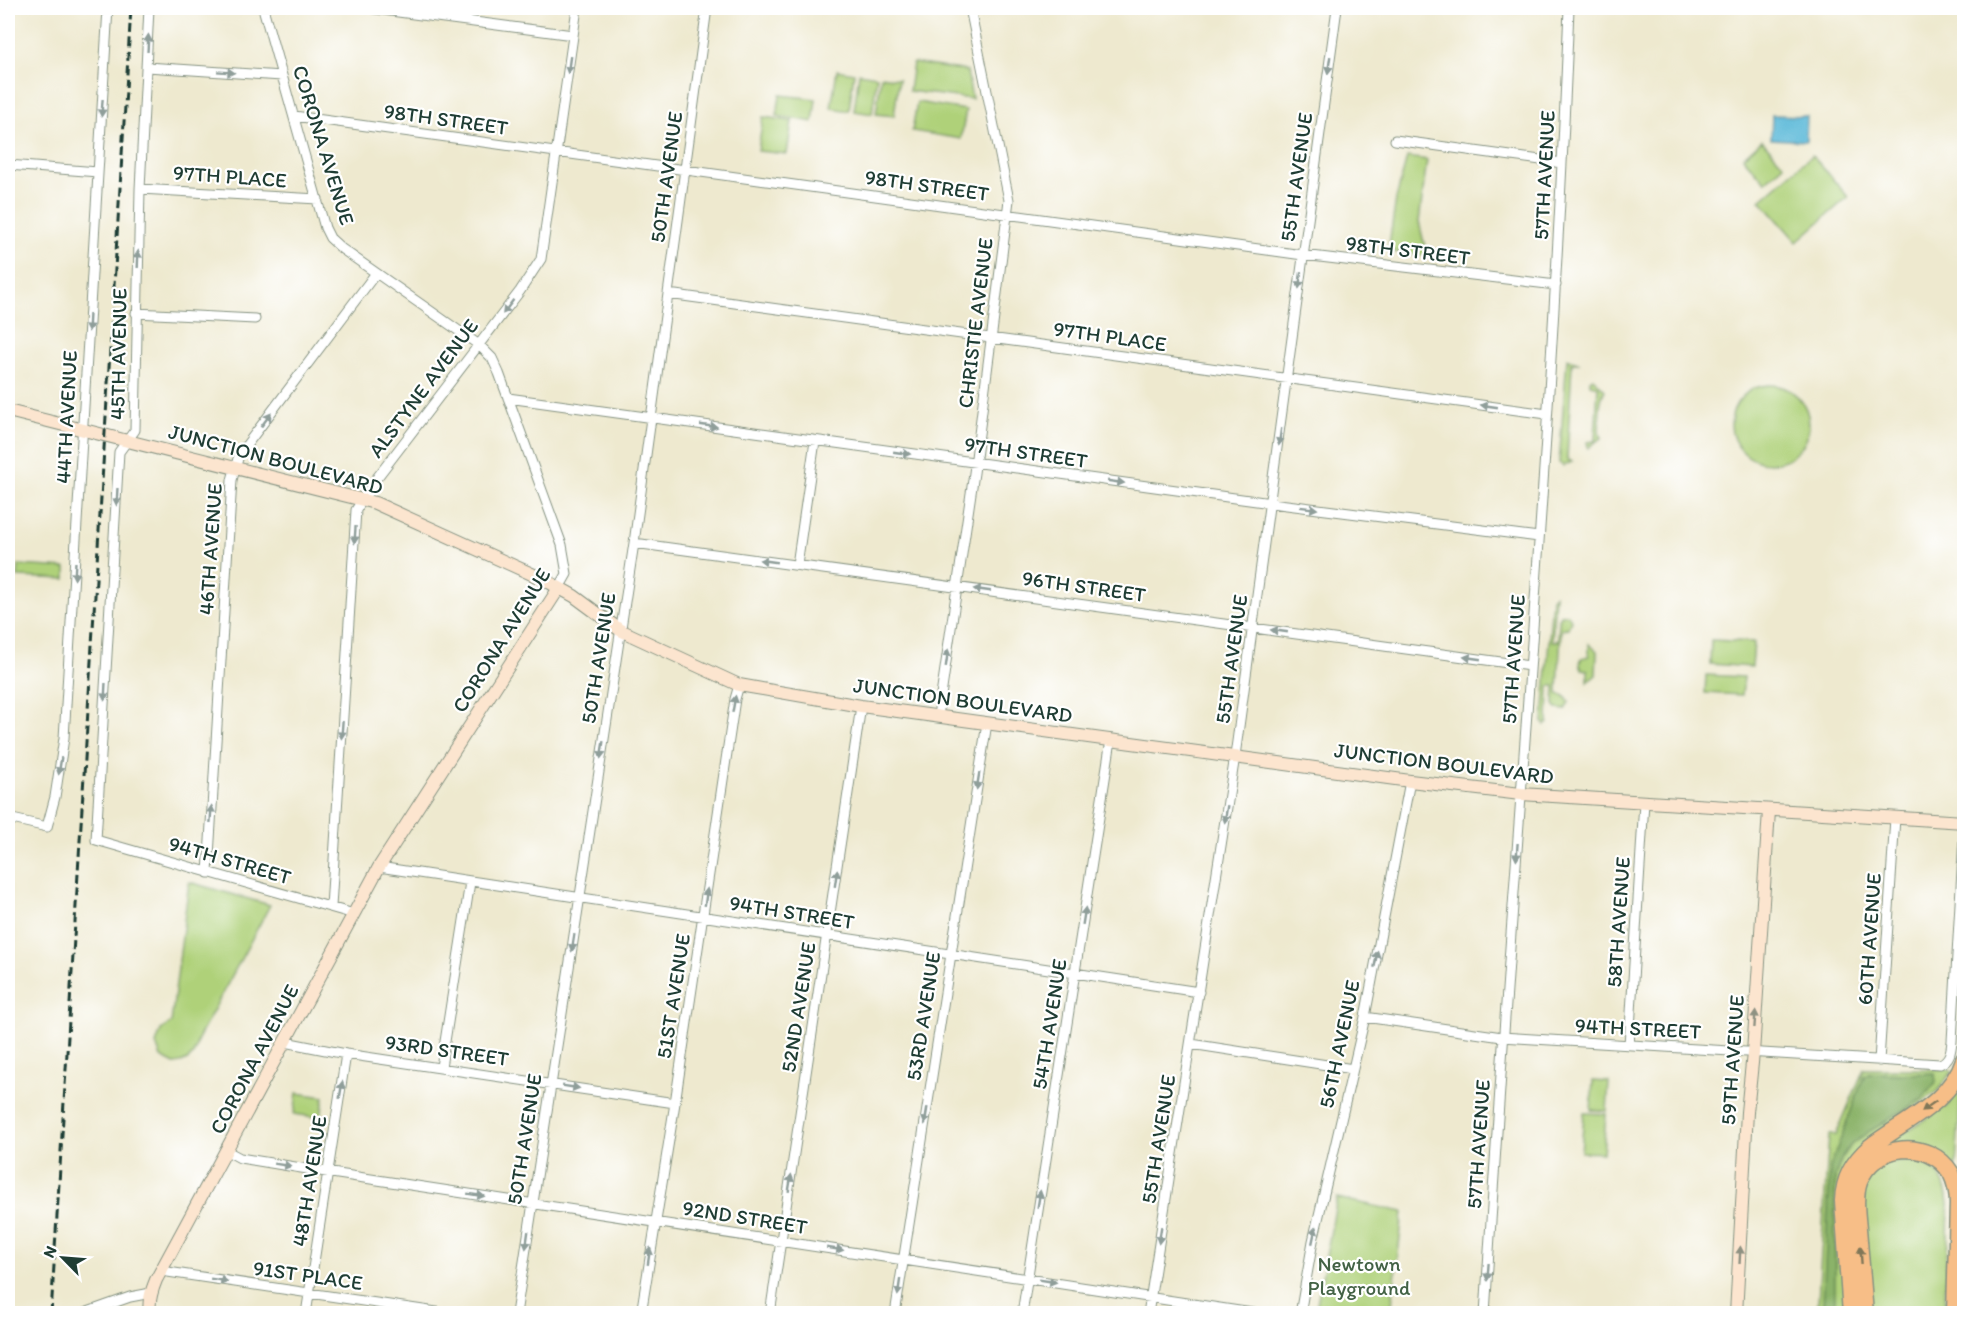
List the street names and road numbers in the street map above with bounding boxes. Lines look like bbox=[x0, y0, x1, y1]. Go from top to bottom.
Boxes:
street label: CORONA AVENUE bbox=[288, 62, 360, 228]
street label: 98TH STREET bbox=[382, 98, 510, 140]
street label: 50TH AVENUE bbox=[644, 110, 688, 244]
street label: 57TH AVENUE bbox=[1528, 110, 1560, 240]
street label: 55TH AVENUE bbox=[1275, 111, 1317, 243]
street label: 97TH PLACE bbox=[172, 160, 288, 192]
street label: 98TH STREET bbox=[863, 164, 991, 206]
street label: 98TH STREET bbox=[1344, 230, 1472, 270]
street label: CHRISTIE AVENUE bbox=[952, 236, 998, 410]
street label: 45TH AVENUE bbox=[104, 288, 132, 420]
street label: ALSTYNE AVENUE bbox=[363, 314, 483, 462]
street label: 97TH PLACE bbox=[1052, 316, 1168, 356]
street label: 44TH AVENUE bbox=[50, 350, 82, 484]
street label: JUNCTION BOULEVARD bbox=[166, 418, 386, 500]
street label: 97TH STREET bbox=[963, 431, 1089, 473]
street label: 46TH AVENUE bbox=[193, 482, 227, 616]
street label: CORONA AVENUE bbox=[446, 563, 556, 717]
street label: 96TH STREET bbox=[1020, 565, 1148, 607]
street label: 50TH AVENUE bbox=[575, 591, 621, 725]
street label: 55TH AVENUE bbox=[1210, 593, 1252, 725]
street label: 57TH AVENUE bbox=[1496, 593, 1530, 725]
street label: JUNCTION BOULEVARD bbox=[852, 672, 1074, 728]
street label: JUNCTION BOULEVARD bbox=[1333, 737, 1555, 789]
street label: 94TH STREET bbox=[166, 831, 294, 889]
street label: 58TH AVENUE bbox=[1601, 856, 1635, 988]
street label: 60TH AVENUE bbox=[1852, 872, 1886, 1006]
street label: 94TH STREET bbox=[728, 890, 857, 934]
street label: 51ST AVENUE bbox=[651, 932, 695, 1060]
street label: 52ND AVENUE bbox=[775, 940, 821, 1074]
street label: 53RD AVENUE bbox=[900, 950, 946, 1082]
street label: 54TH AVENUE bbox=[1026, 957, 1072, 1091]
street label: 56TH AVENUE bbox=[1313, 978, 1365, 1110]
street label: CORONA AVENUE bbox=[204, 980, 304, 1138]
street label: 59TH AVENUE bbox=[1715, 994, 1749, 1126]
street label: 94TH STREET bbox=[1574, 1012, 1702, 1044]
street label: 93RD STREET bbox=[383, 1029, 511, 1071]
street label: 50TH AVENUE bbox=[501, 1072, 547, 1206]
street label: 55TH AVENUE bbox=[1135, 1073, 1181, 1205]
street label: 57TH AVENUE bbox=[1461, 1078, 1495, 1210]
street label: 48TH AVENUE bbox=[286, 1114, 332, 1248]
street label: 92ND STREET bbox=[681, 1195, 809, 1239]
street label: 91ST PLACE bbox=[251, 1255, 365, 1295]

